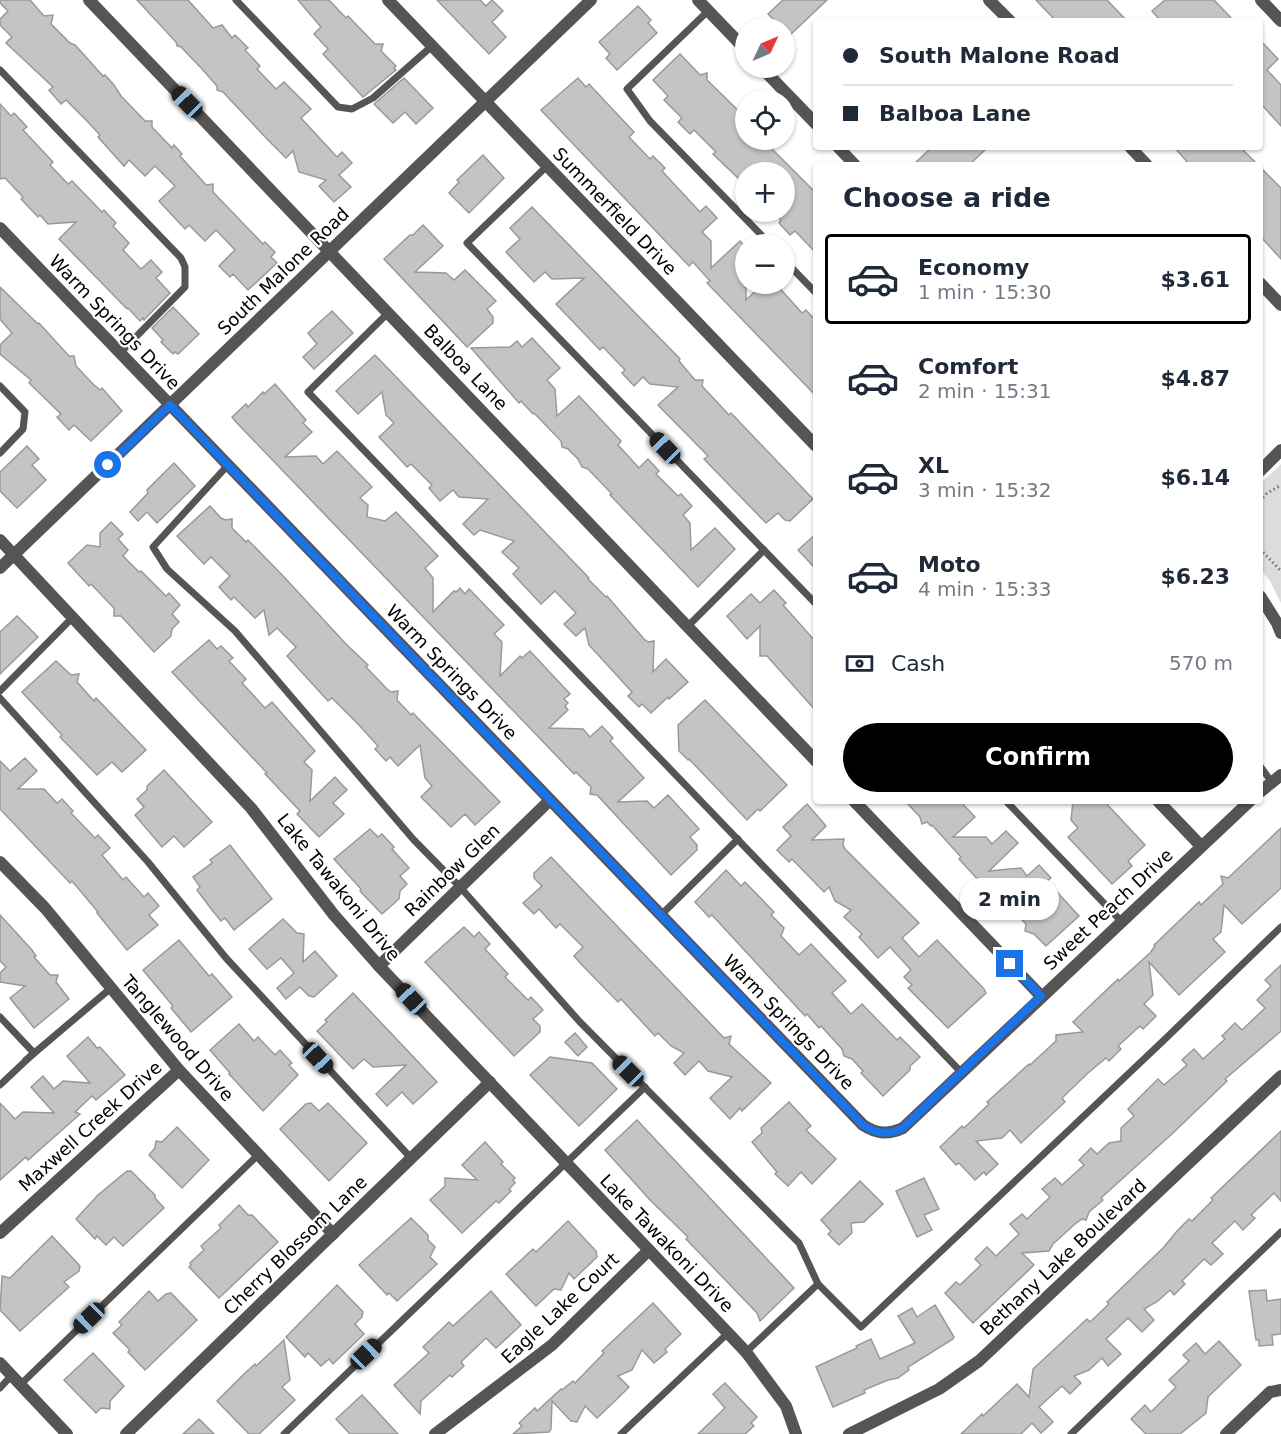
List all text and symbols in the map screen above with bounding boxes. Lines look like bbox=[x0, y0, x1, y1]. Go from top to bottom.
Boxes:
north arrow bbox=[735, 18, 795, 78]
map controls bbox=[735, 18, 795, 294]
text: South Malone Road bbox=[879, 43, 1120, 68]
car bbox=[168, 83, 206, 121]
button: locate bbox=[735, 90, 795, 150]
text: Balboa Lane bbox=[879, 101, 1031, 126]
street label: Summerfield Drive bbox=[549, 143, 681, 279]
button: + bbox=[735, 162, 795, 222]
text: Choose a ride bbox=[843, 182, 1051, 213]
street label: South Malone Road bbox=[213, 203, 353, 339]
button: − bbox=[735, 234, 795, 294]
street label: Warm Springs Drive bbox=[45, 250, 185, 394]
icon: car bbox=[846, 252, 900, 306]
text: Economy bbox=[918, 255, 1029, 280]
text: $3.61 bbox=[1160, 267, 1230, 292]
text: 1 min · 15:30 bbox=[918, 280, 1052, 304]
street label: Balboa Lane bbox=[420, 320, 512, 414]
icon: car bbox=[846, 351, 900, 405]
text: Comfort bbox=[918, 354, 1018, 379]
text: $4.87 bbox=[1160, 366, 1230, 391]
text: 2 min · 15:31 bbox=[918, 379, 1052, 403]
car bbox=[646, 429, 684, 467]
icon: car bbox=[846, 450, 900, 504]
route start bbox=[94, 451, 121, 478]
text: XL bbox=[918, 453, 949, 478]
text: $6.14 bbox=[1160, 465, 1230, 490]
text: 3 min · 15:32 bbox=[918, 478, 1052, 502]
icon: car bbox=[846, 549, 900, 603]
text: Moto bbox=[918, 552, 981, 577]
text: $6.23 bbox=[1160, 564, 1230, 589]
text: 4 min · 15:33 bbox=[918, 577, 1052, 601]
street label: Warm Springs Drive bbox=[382, 600, 522, 744]
icon: cash bbox=[843, 647, 876, 680]
text: Cash bbox=[891, 651, 945, 676]
text: 570 m bbox=[1169, 651, 1233, 675]
button: Confirm bbox=[843, 723, 1233, 792]
street label: Lake Tawakoni Drive bbox=[273, 809, 405, 965]
street label: Rainbow Glen bbox=[400, 819, 504, 921]
street label: Sweet Peach Drive bbox=[1039, 844, 1177, 974]
callout: 2 min bbox=[960, 877, 1060, 919]
text: 2 min bbox=[978, 887, 1041, 911]
street label: Warm Springs Drive bbox=[719, 950, 859, 1094]
route end bbox=[996, 950, 1023, 977]
street label: Tanglewood Drive bbox=[117, 970, 238, 1105]
car bbox=[392, 980, 430, 1018]
car bbox=[299, 1039, 337, 1077]
car bbox=[609, 1052, 647, 1090]
street label: Maxwell Creek Drive bbox=[14, 1056, 166, 1196]
street label: Lake Tawakoni Drive bbox=[596, 1170, 738, 1316]
street label: Cherry Blossom Lane bbox=[219, 1171, 371, 1319]
street label: Bethany Lake Boulevard bbox=[976, 1175, 1150, 1339]
street label: Eagle Lake Court bbox=[497, 1248, 623, 1368]
car bbox=[70, 1299, 108, 1337]
car bbox=[347, 1335, 385, 1373]

